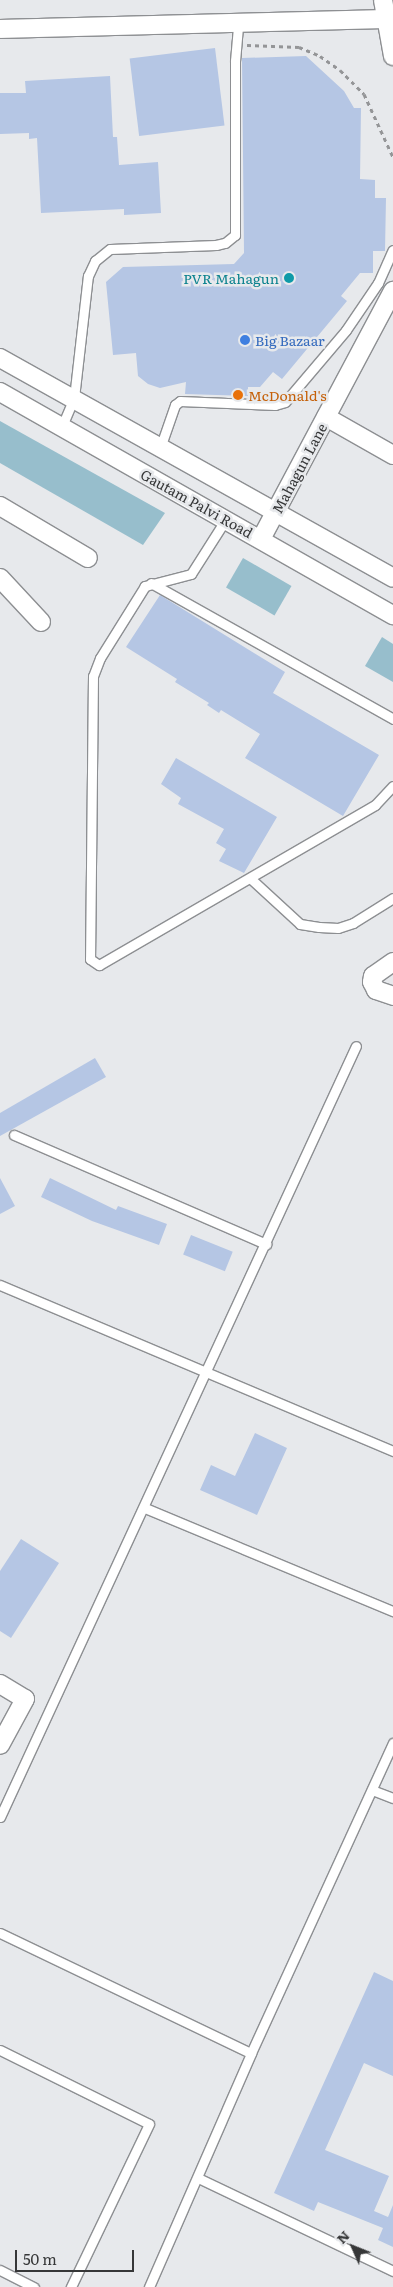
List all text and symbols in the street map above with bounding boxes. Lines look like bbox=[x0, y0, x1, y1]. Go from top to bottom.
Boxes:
place label: PVR Mahagun bbox=[183, 270, 279, 286]
marker: PVR Mahagun bbox=[283, 272, 295, 284]
place label: Big Bazaar bbox=[255, 332, 325, 348]
marker: Big Bazaar bbox=[239, 334, 251, 346]
place label: McDonald's bbox=[248, 387, 327, 403]
marker: McDonald's bbox=[232, 389, 244, 401]
street label: Mahagun Lane bbox=[268, 420, 330, 516]
street label: Gautam Palvi Road bbox=[138, 465, 256, 541]
north arrow bbox=[328, 2222, 378, 2272]
text: N bbox=[331, 2225, 353, 2248]
scale bar bbox=[18, 2240, 136, 2272]
text: 50 m bbox=[23, 2247, 57, 2270]

